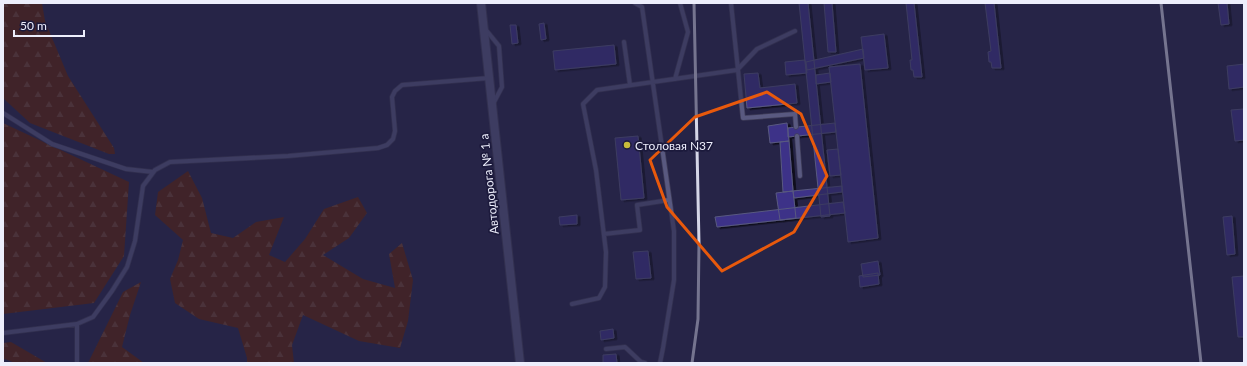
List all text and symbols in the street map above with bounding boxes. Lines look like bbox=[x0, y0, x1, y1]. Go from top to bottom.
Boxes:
scale bar bbox=[14, 12, 84, 38]
text: 50 m bbox=[20, 18, 47, 33]
street label: Автодорога № 1 а bbox=[476, 133, 502, 235]
place label: Столовая N37 bbox=[635, 138, 713, 153]
marker: Столовая N37 bbox=[622, 140, 632, 150]

